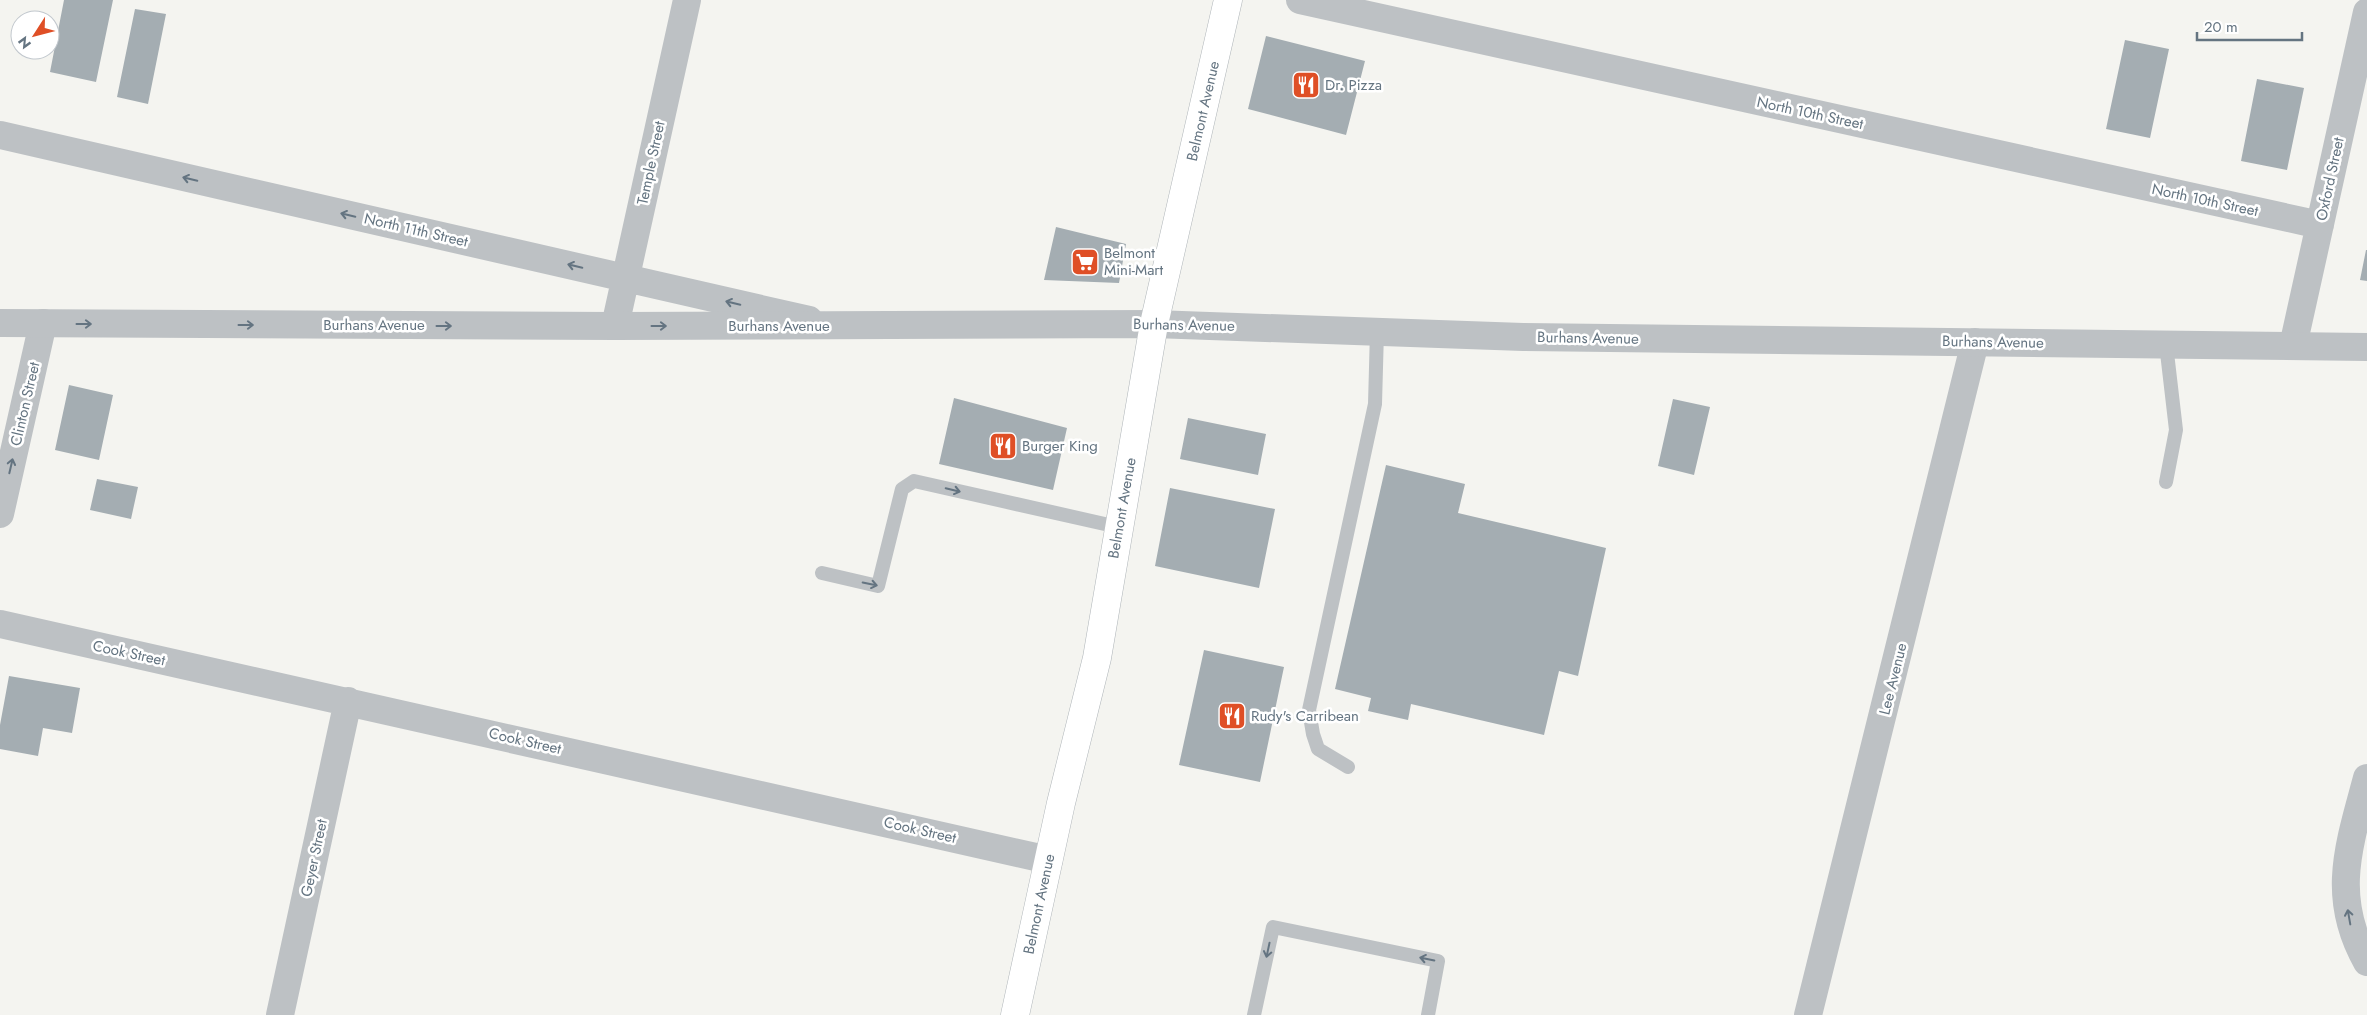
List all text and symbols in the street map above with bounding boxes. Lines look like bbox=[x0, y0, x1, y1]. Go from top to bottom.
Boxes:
north arrow bbox=[10, 10, 60, 60]
scale bar bbox=[2197, 10, 2302, 42]
text: 20 m bbox=[2204, 16, 2238, 38]
text: N bbox=[13, 32, 36, 53]
street label: Belmont Avenue bbox=[1181, 59, 1225, 163]
restaurant icon: Dr. Pizza bbox=[1291, 70, 1321, 100]
place label: Dr. Pizza bbox=[1325, 74, 1382, 96]
street label: North 10th Street bbox=[1755, 91, 1866, 135]
street label: Temple Street bbox=[631, 119, 671, 207]
street label: Oxford Street bbox=[2310, 135, 2350, 223]
one-way arrow bbox=[182, 174, 198, 183]
street label: North 10th Street bbox=[2150, 178, 2261, 222]
street label: North 11th Street bbox=[362, 207, 471, 253]
one-way arrow bbox=[341, 210, 357, 219]
place label: Belmont Mini-Mart bbox=[1104, 242, 1163, 281]
supermarket icon: Belmont Mini-Mart bbox=[1070, 247, 1100, 277]
one-way arrow bbox=[567, 261, 583, 270]
one-way arrow bbox=[726, 298, 742, 307]
street label: Burhans Avenue bbox=[1133, 313, 1235, 337]
street label: Burhans Avenue bbox=[323, 314, 425, 336]
street label: Burhans Avenue bbox=[728, 315, 830, 337]
one-way arrow bbox=[75, 319, 91, 329]
one-way arrow bbox=[238, 320, 254, 329]
one-way arrow bbox=[435, 321, 451, 330]
one-way arrow bbox=[650, 321, 666, 331]
street label: Burhans Avenue bbox=[1537, 326, 1639, 350]
street label: Burhans Avenue bbox=[1942, 330, 2044, 354]
street label: Clinton Street bbox=[5, 360, 45, 448]
restaurant icon: Burger King bbox=[988, 431, 1018, 461]
place label: Burger King bbox=[1022, 435, 1098, 457]
street label: Belmont Avenue bbox=[1102, 456, 1142, 560]
one-way arrow bbox=[7, 459, 16, 475]
one-way arrow bbox=[944, 486, 960, 495]
one-way arrow bbox=[861, 580, 877, 589]
street label: Cook Street bbox=[91, 635, 168, 671]
street label: Lee Avenue bbox=[1873, 640, 1913, 717]
restaurant icon: Rudy's Carribean bbox=[1217, 701, 1247, 731]
place label: Rudy's Carribean bbox=[1251, 705, 1359, 727]
street label: Cook Street bbox=[487, 722, 564, 760]
street label: Cook Street bbox=[882, 811, 959, 849]
street label: Geyer Street bbox=[295, 817, 333, 899]
street label: Belmont Avenue bbox=[1018, 851, 1060, 956]
one-way arrow bbox=[2344, 910, 2354, 926]
one-way arrow bbox=[1263, 941, 1272, 957]
one-way arrow bbox=[1419, 954, 1435, 963]

